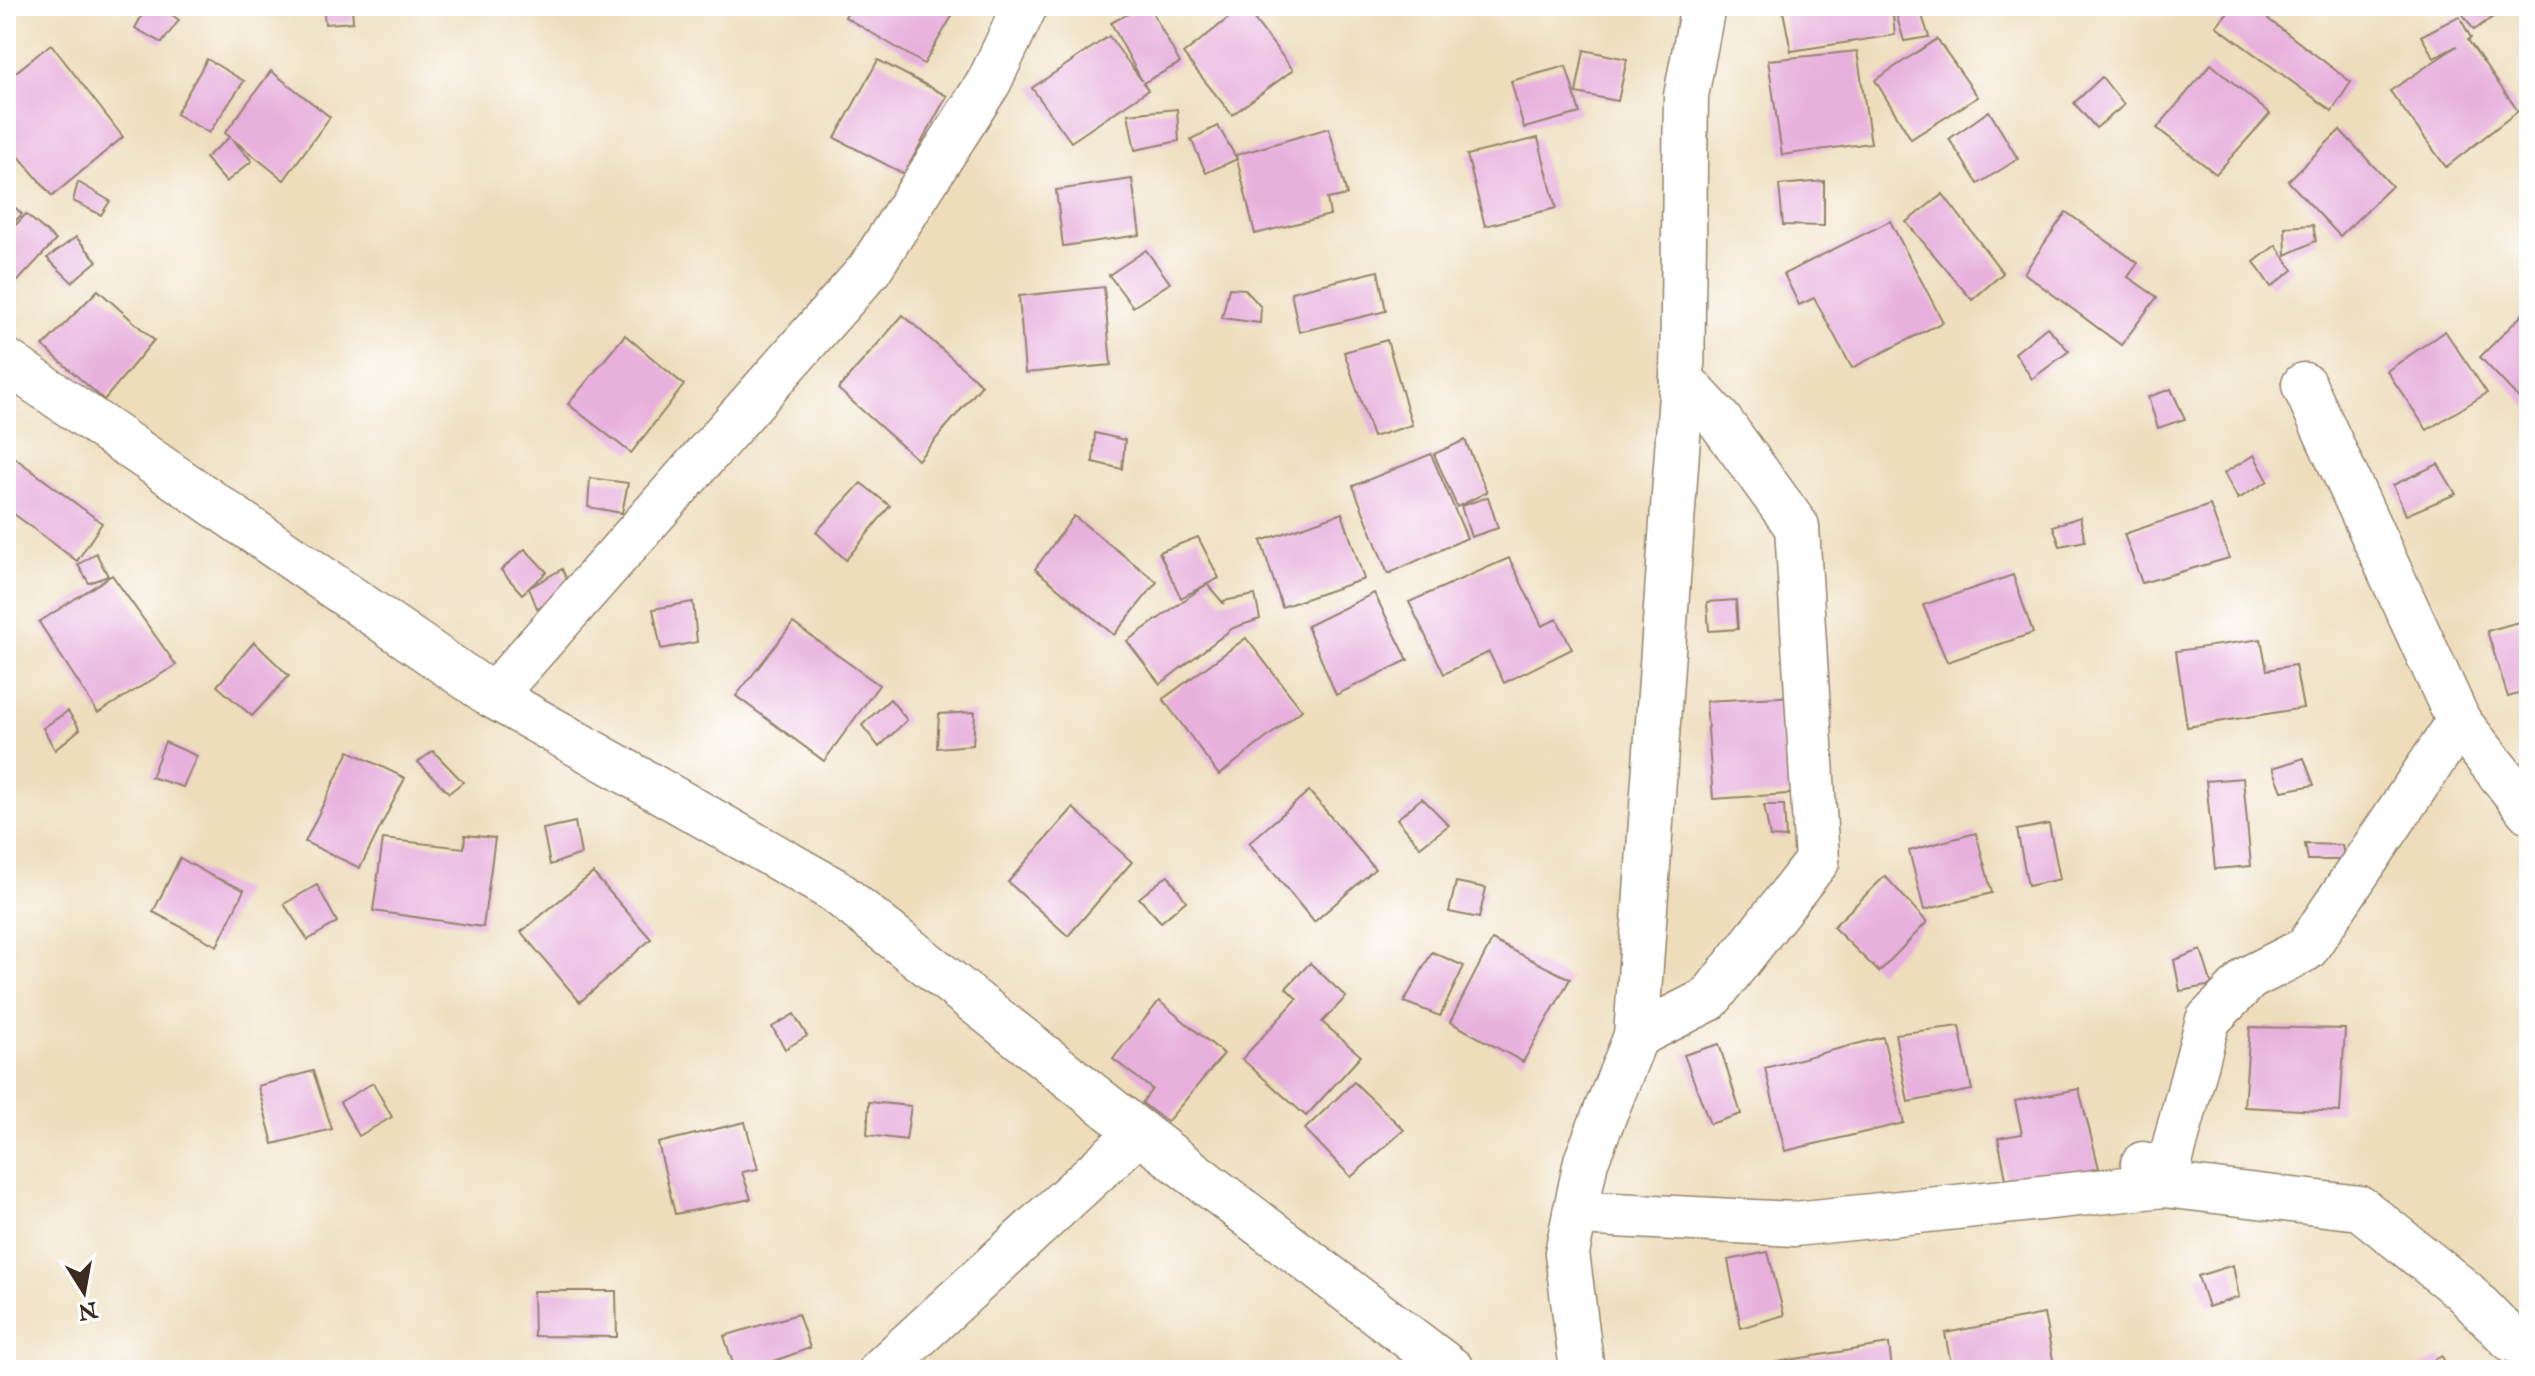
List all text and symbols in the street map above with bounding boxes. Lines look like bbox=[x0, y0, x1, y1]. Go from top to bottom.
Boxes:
north arrow bbox=[44, 1252, 124, 1332]
text: N bbox=[75, 1294, 100, 1325]

